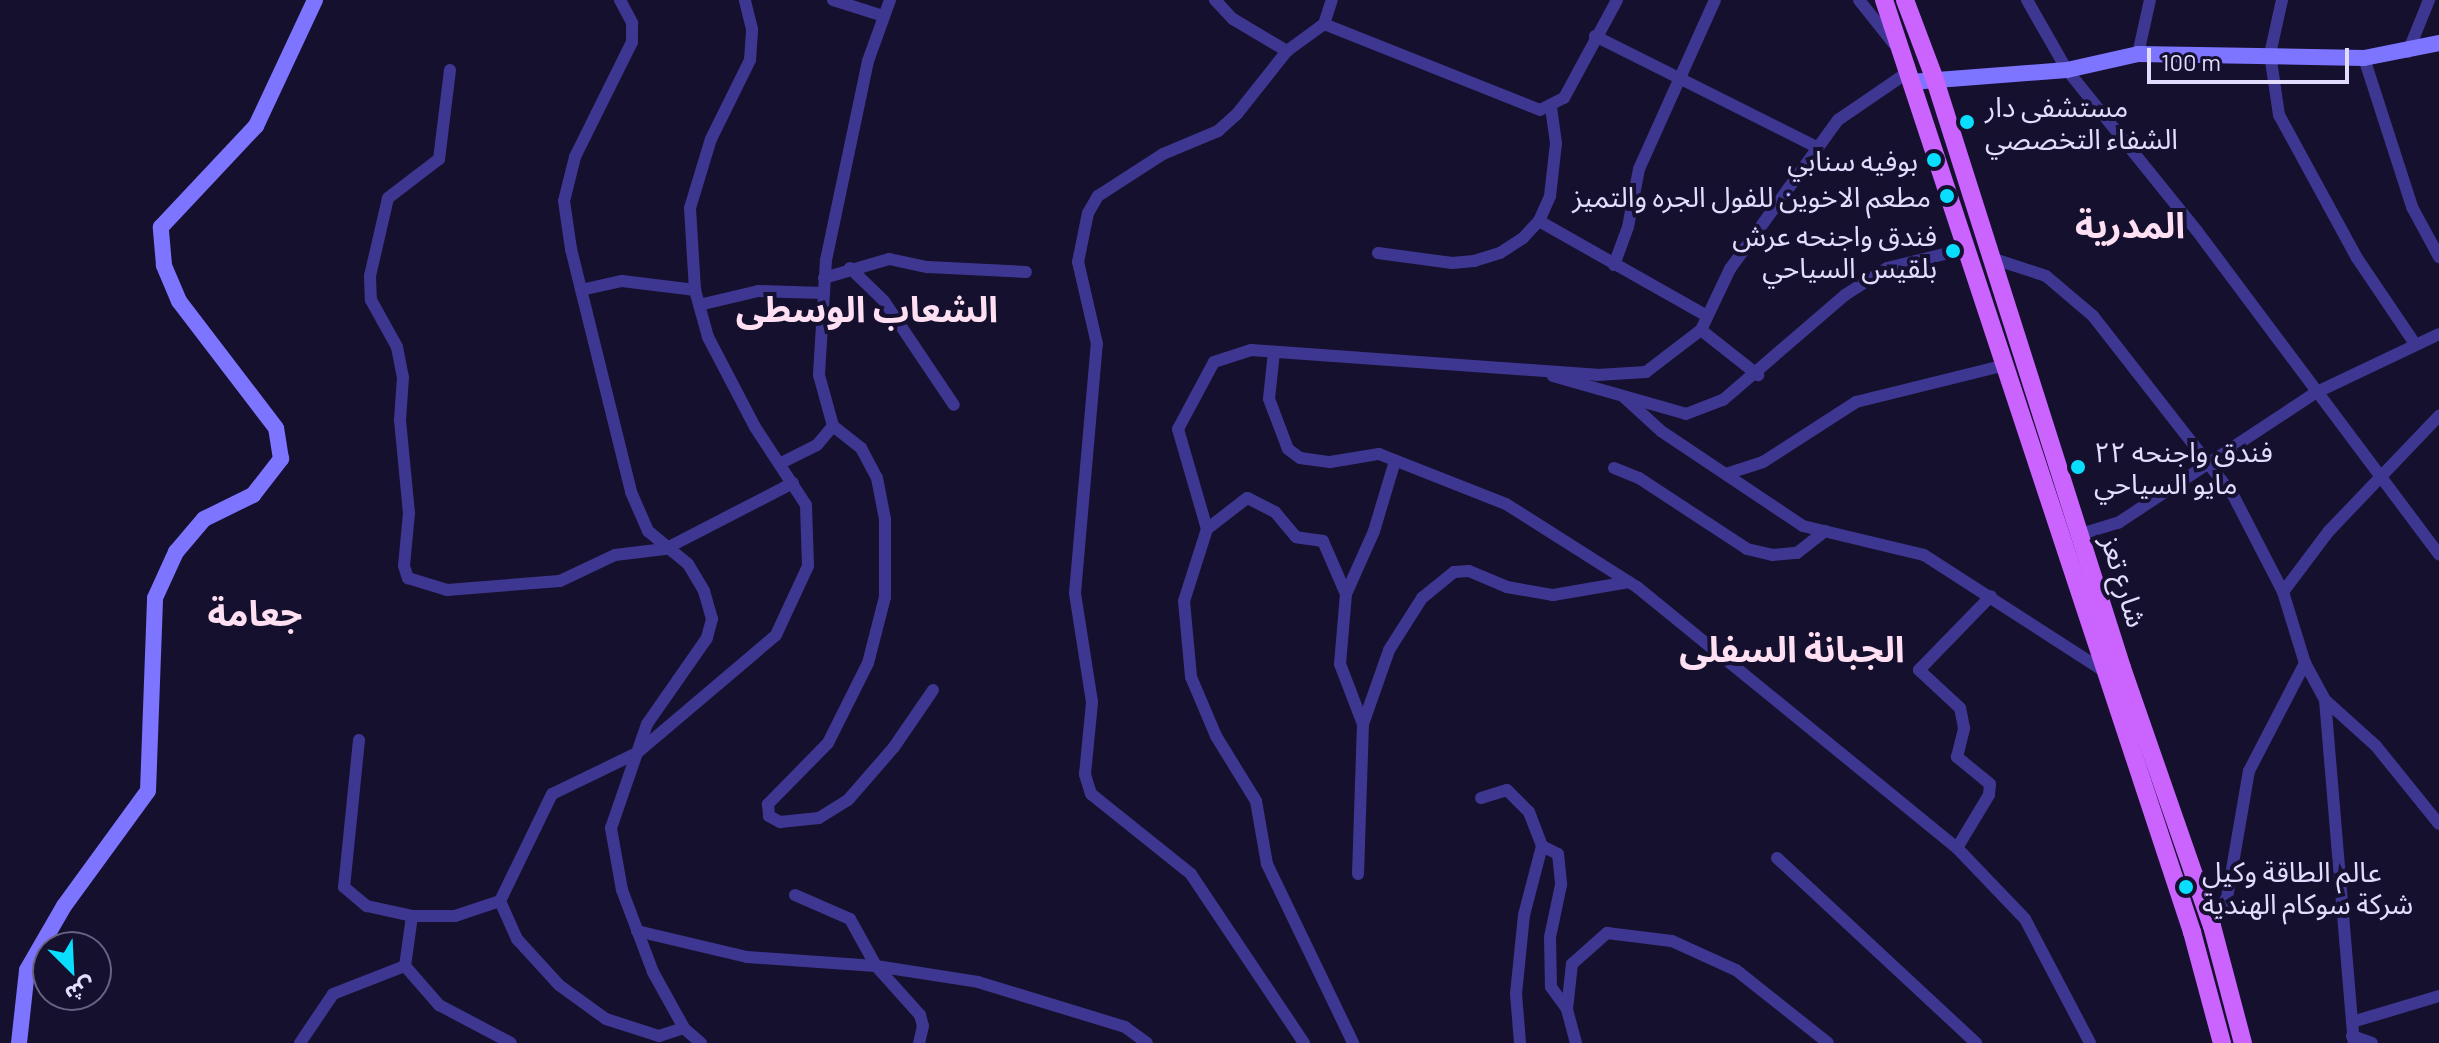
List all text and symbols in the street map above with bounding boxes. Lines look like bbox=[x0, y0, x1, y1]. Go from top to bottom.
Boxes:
scale bar bbox=[2151, 32, 2353, 82]
text: 100 m bbox=[2161, 47, 2221, 76]
place label: مستشفى دار الشفاء التخصصي bbox=[1985, 89, 2178, 155]
marker: مستشفى دار الشفاء التخصصي bbox=[1956, 111, 1978, 133]
place label: بوفيه سنابي bbox=[1787, 143, 1918, 177]
marker: بوفيه سنابي bbox=[1925, 151, 1943, 169]
place label: مطعم الاخوين للفول الجره والتميز bbox=[1572, 179, 1931, 213]
marker: مطعم الاخوين للفول الجره والتميز bbox=[1938, 187, 1956, 205]
district label: المدرية bbox=[2075, 202, 2185, 246]
place label: فندق واجنحه عرش بلقيس السياحي bbox=[1732, 218, 1937, 284]
marker: فندق واجنحه عرش بلقيس السياحي bbox=[1944, 242, 1962, 260]
district label: الشعاب الوسطى bbox=[736, 286, 998, 330]
place label: فندق واجنحه ٢٢ مايو السياحي bbox=[2094, 434, 2273, 500]
marker: فندق واجنحه ٢٢ مايو السياحي bbox=[2069, 458, 2087, 476]
street label: شارع تعز bbox=[2095, 531, 2155, 631]
district label: جعامة bbox=[208, 590, 302, 634]
district label: الجبانة السفلى bbox=[1679, 626, 1905, 670]
place label: عالم الطاقة وكيل شركة سوكام الهندية bbox=[2202, 854, 2413, 920]
marker: عالم الطاقة وكيل شركة سوكام الهندية bbox=[2177, 878, 2195, 896]
north arrow bbox=[32, 931, 112, 1011]
text: ش bbox=[62, 973, 100, 1009]

